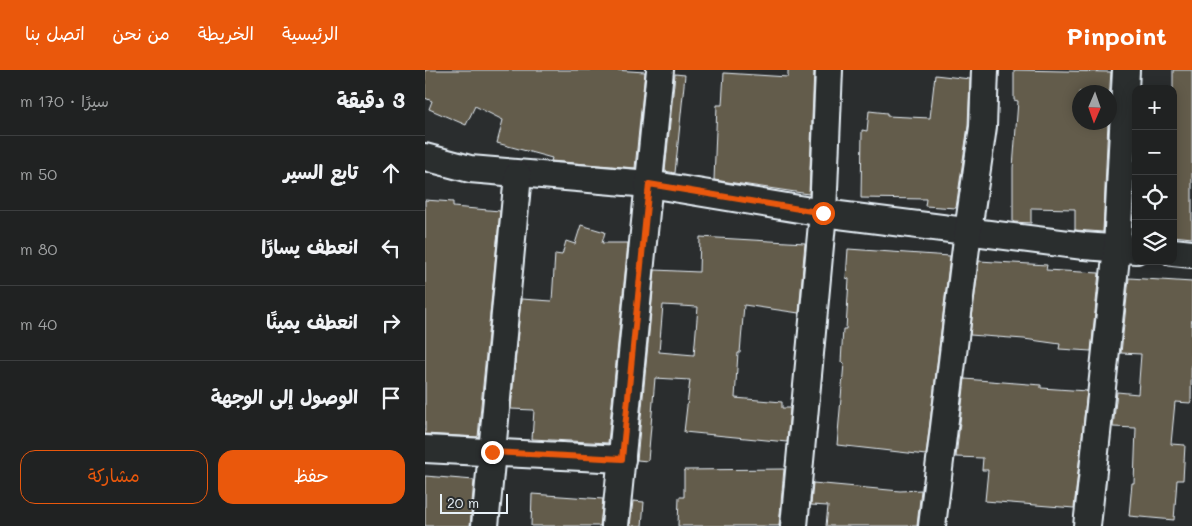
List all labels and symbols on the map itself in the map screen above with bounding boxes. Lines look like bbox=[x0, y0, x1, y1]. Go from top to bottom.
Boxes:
north arrow bbox=[1072, 85, 1117, 130]
route start bbox=[812, 202, 835, 225]
route end bbox=[481, 441, 504, 464]
scale bar bbox=[440, 491, 507, 514]

